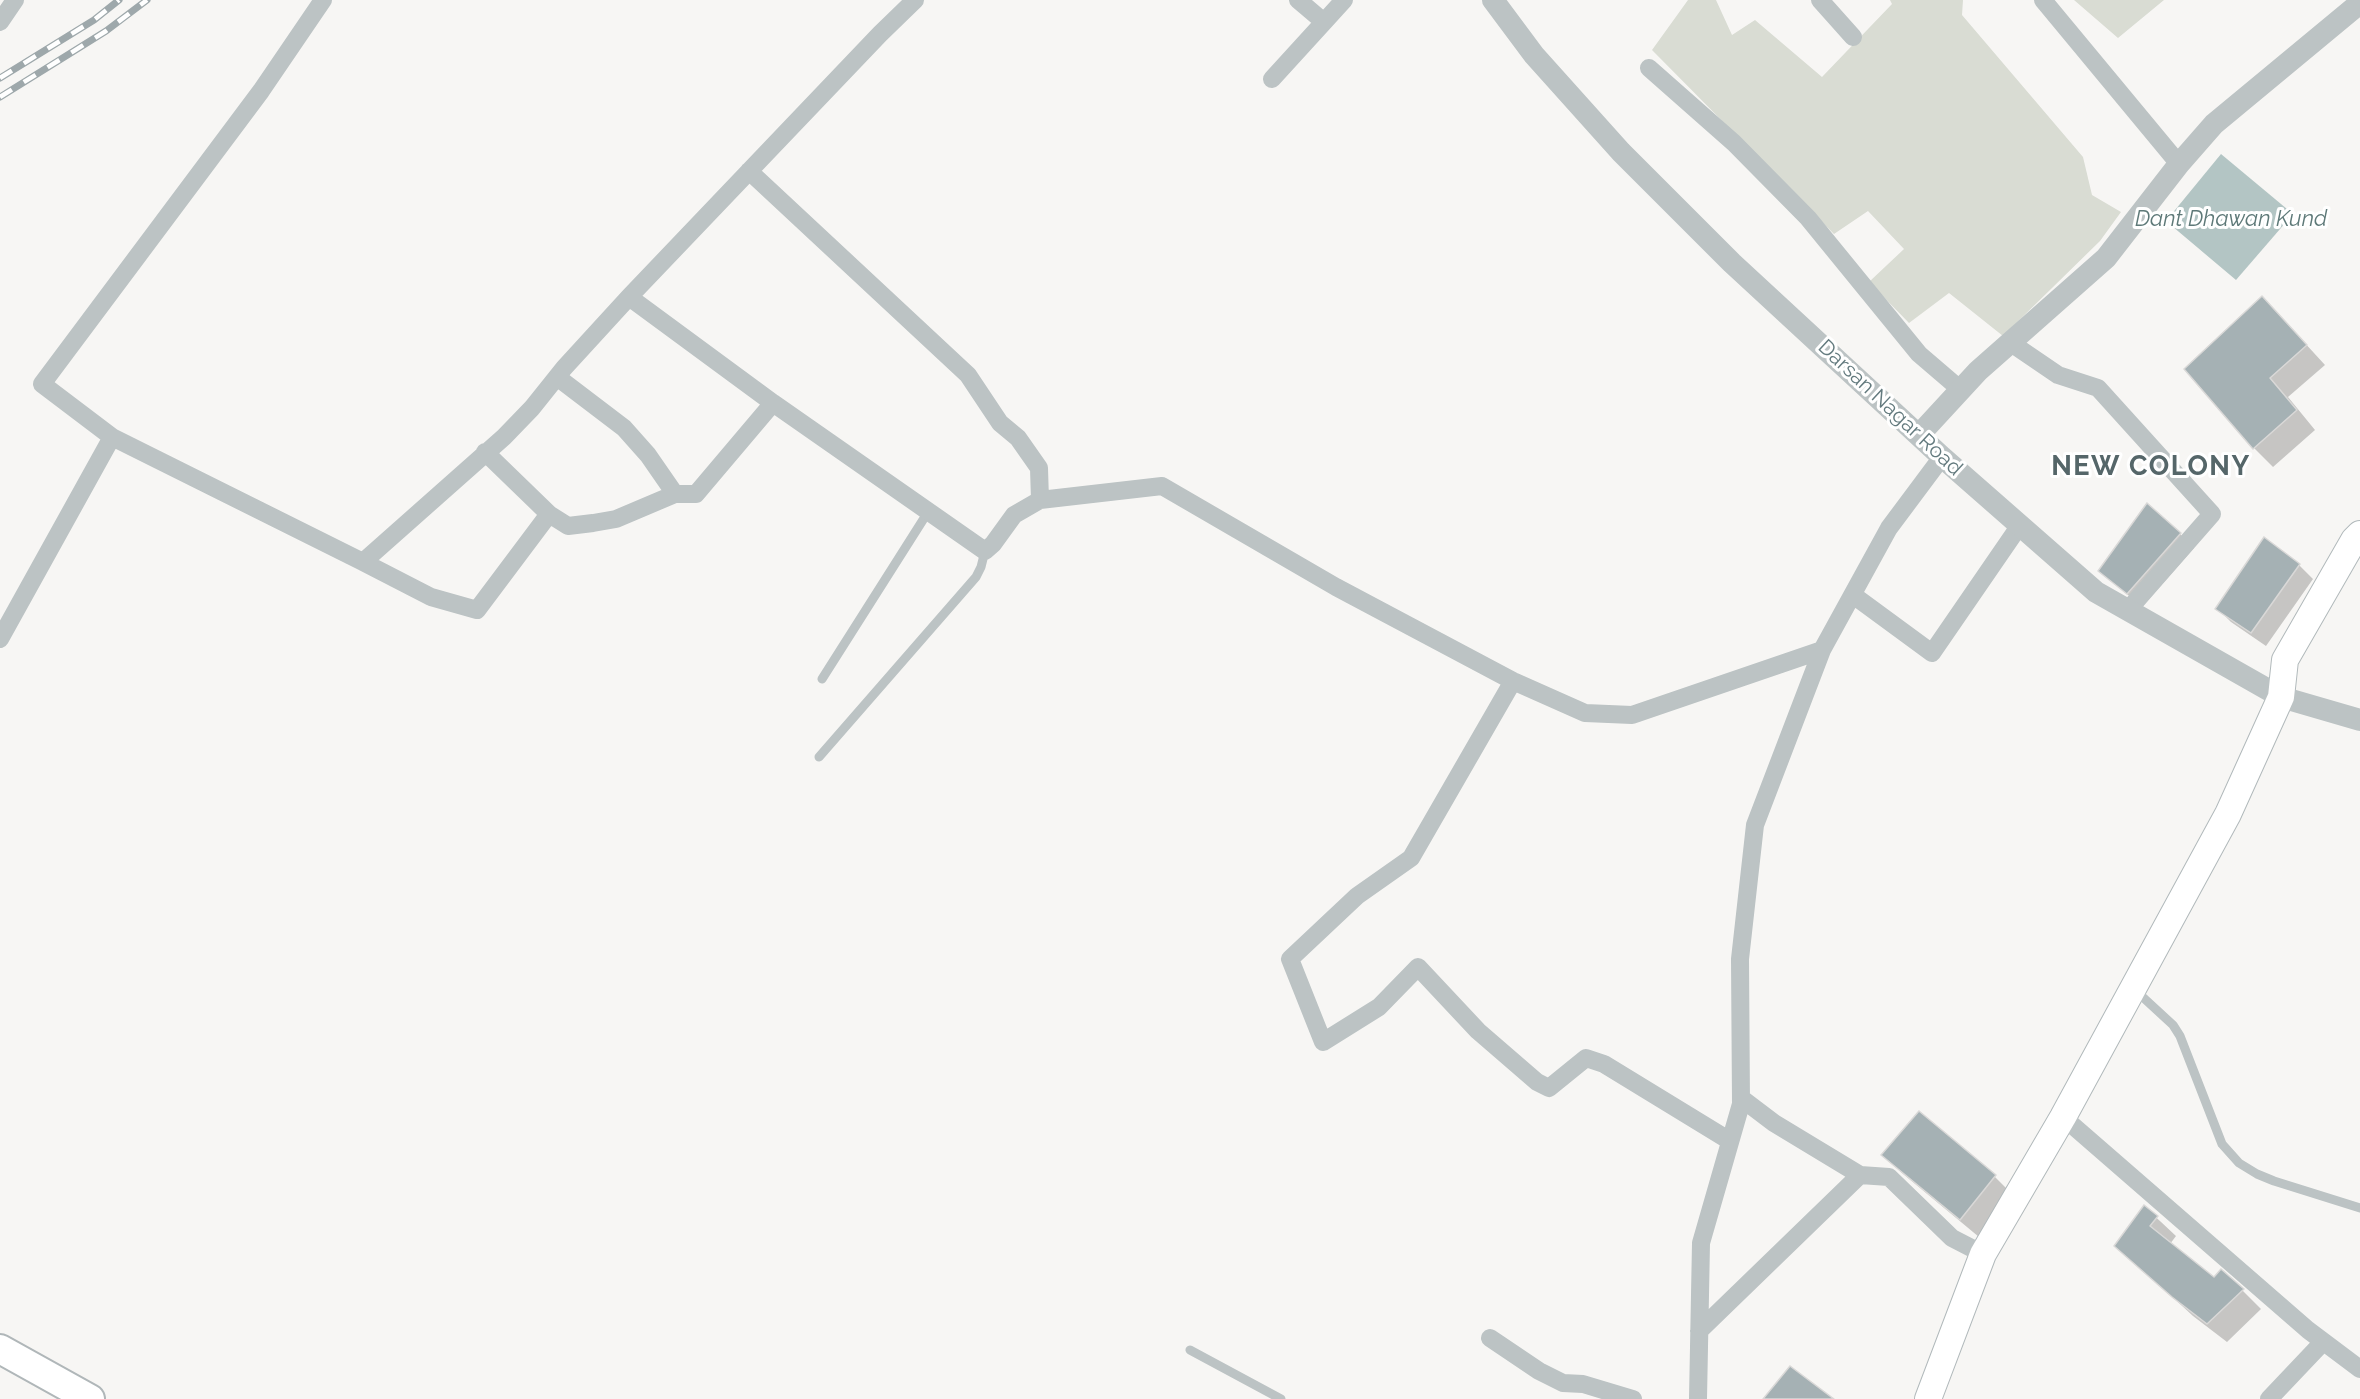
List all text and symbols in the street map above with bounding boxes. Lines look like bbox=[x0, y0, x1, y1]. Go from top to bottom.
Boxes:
water label: Dant Dhawan Kund bbox=[2135, 206, 2327, 232]
street label: Darsan Nagar Road bbox=[1813, 335, 1967, 481]
district label: NEW COLONY bbox=[2051, 451, 2251, 483]

